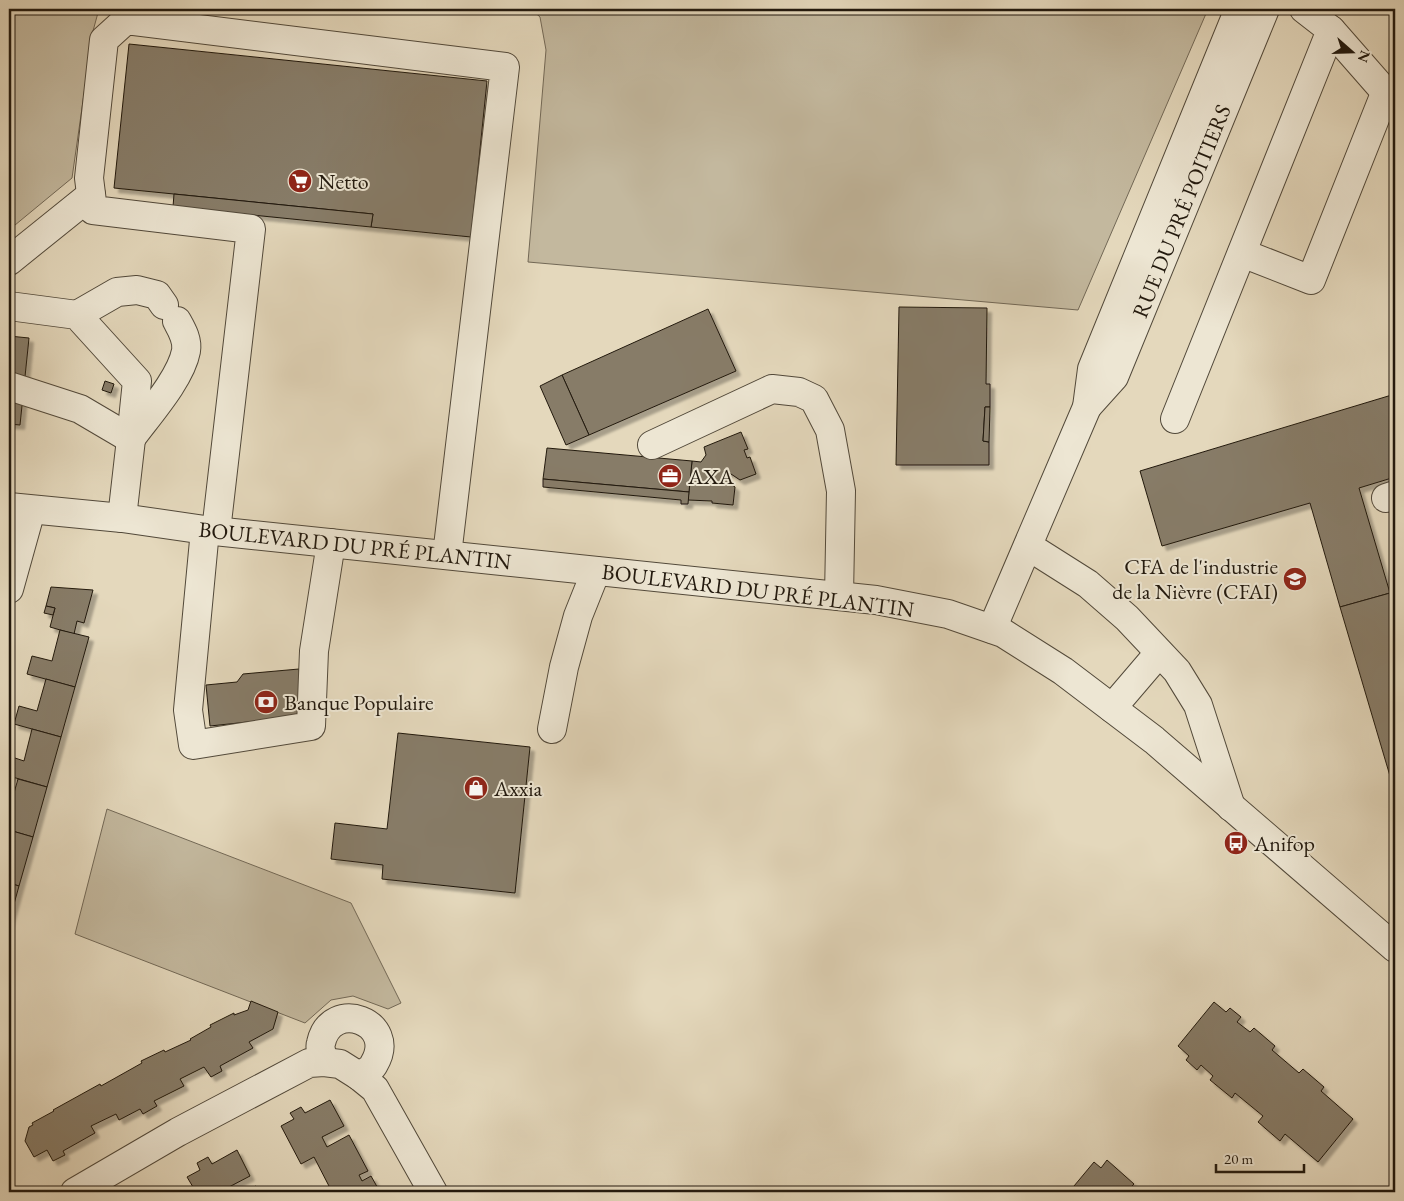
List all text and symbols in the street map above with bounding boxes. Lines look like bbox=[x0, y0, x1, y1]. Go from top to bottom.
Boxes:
north arrow bbox=[1326, 28, 1376, 78]
text: N bbox=[1354, 48, 1375, 65]
street label: RUE DU PRÉ POITIERS bbox=[1125, 100, 1238, 322]
place label: Netto bbox=[318, 167, 369, 196]
supermarket icon: Netto bbox=[287, 168, 313, 194]
place label: AXA bbox=[687, 462, 735, 491]
office icon: AXA bbox=[657, 463, 683, 489]
street label: BOULEVARD DU PRÉ PLANTIN bbox=[197, 515, 513, 576]
place label: CFA de l'industrie de la Nièvre (CFAI) bbox=[1112, 552, 1278, 606]
street label: BOULEVARD DU PRÉ PLANTIN bbox=[600, 557, 916, 624]
school or university icon: CFA de l'industrie de la Nièvre (CFAI) bbox=[1282, 566, 1308, 592]
place label: Banque Populaire bbox=[284, 688, 434, 717]
bank icon: Banque Populaire bbox=[253, 689, 279, 715]
place label: Axxia bbox=[493, 774, 543, 803]
shop icon: Axxia bbox=[463, 775, 489, 801]
place label: Anifop bbox=[1253, 829, 1315, 858]
bus stop icon: Anifop bbox=[1223, 830, 1249, 856]
scale bar bbox=[1216, 1141, 1304, 1173]
text: 20 m bbox=[1224, 1149, 1253, 1168]

